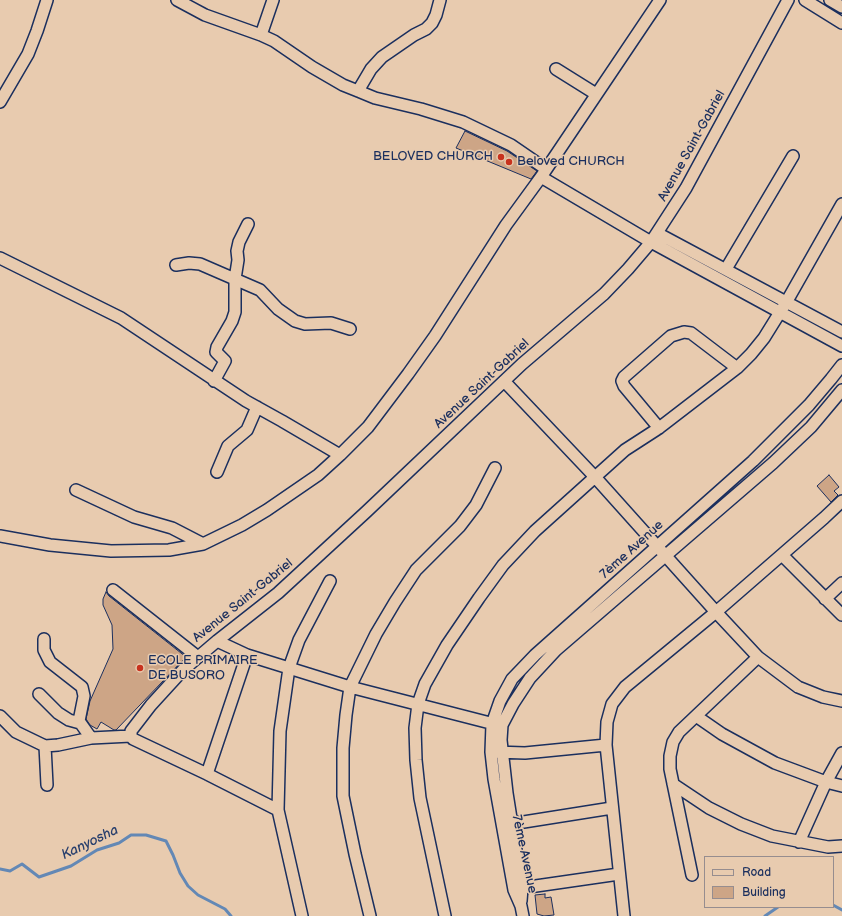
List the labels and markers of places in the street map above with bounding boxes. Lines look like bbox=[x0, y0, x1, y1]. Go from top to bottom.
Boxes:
place label: BELOVED CHURCH bbox=[373, 149, 493, 165]
marker: BELOVED CHURCH bbox=[496, 152, 506, 162]
place label: Beloved CHURCH bbox=[517, 154, 625, 170]
marker: Beloved CHURCH bbox=[504, 157, 514, 167]
place label: ECOLE PRIMAIRE DE BUSORO bbox=[148, 653, 258, 684]
marker: ECOLE PRIMAIRE DE BUSORO bbox=[135, 663, 145, 673]

